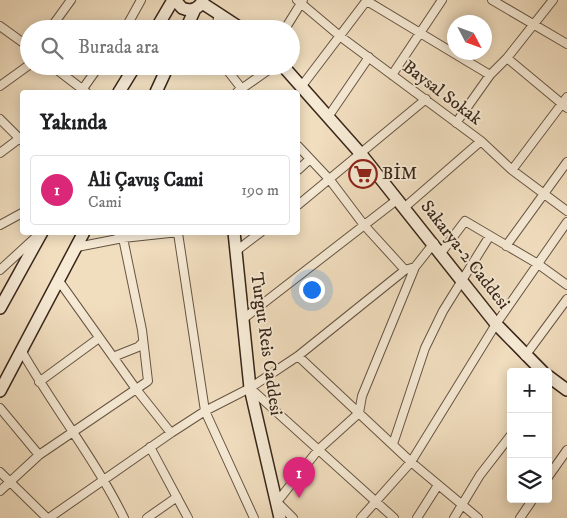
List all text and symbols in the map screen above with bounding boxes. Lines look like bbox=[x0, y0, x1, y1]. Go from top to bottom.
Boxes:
north arrow bbox=[447, 15, 492, 60]
search box bbox=[20, 20, 300, 75]
icon: search bbox=[38, 34, 66, 62]
text: Burada ara bbox=[78, 36, 159, 59]
street label: Baysal Sokak bbox=[398, 56, 486, 130]
text: Yakında bbox=[40, 110, 107, 136]
supermarket icon: BİM bbox=[348, 159, 378, 189]
place label: BİM bbox=[382, 162, 417, 185]
text: Ali Çavuş Cami bbox=[88, 169, 203, 192]
text: 1 bbox=[54, 180, 60, 200]
text: 190 m bbox=[241, 180, 279, 200]
text: Cami bbox=[88, 192, 122, 212]
street label: Sakarya-2 Caddesi bbox=[416, 196, 514, 314]
street label: Turgut Reis Caddesi bbox=[245, 271, 287, 417]
your location bbox=[299, 277, 325, 303]
map controls bbox=[507, 368, 552, 503]
button: + bbox=[507, 368, 552, 413]
button: − bbox=[507, 413, 552, 458]
pin: 1 bbox=[283, 457, 315, 498]
button: layers bbox=[507, 458, 552, 503]

